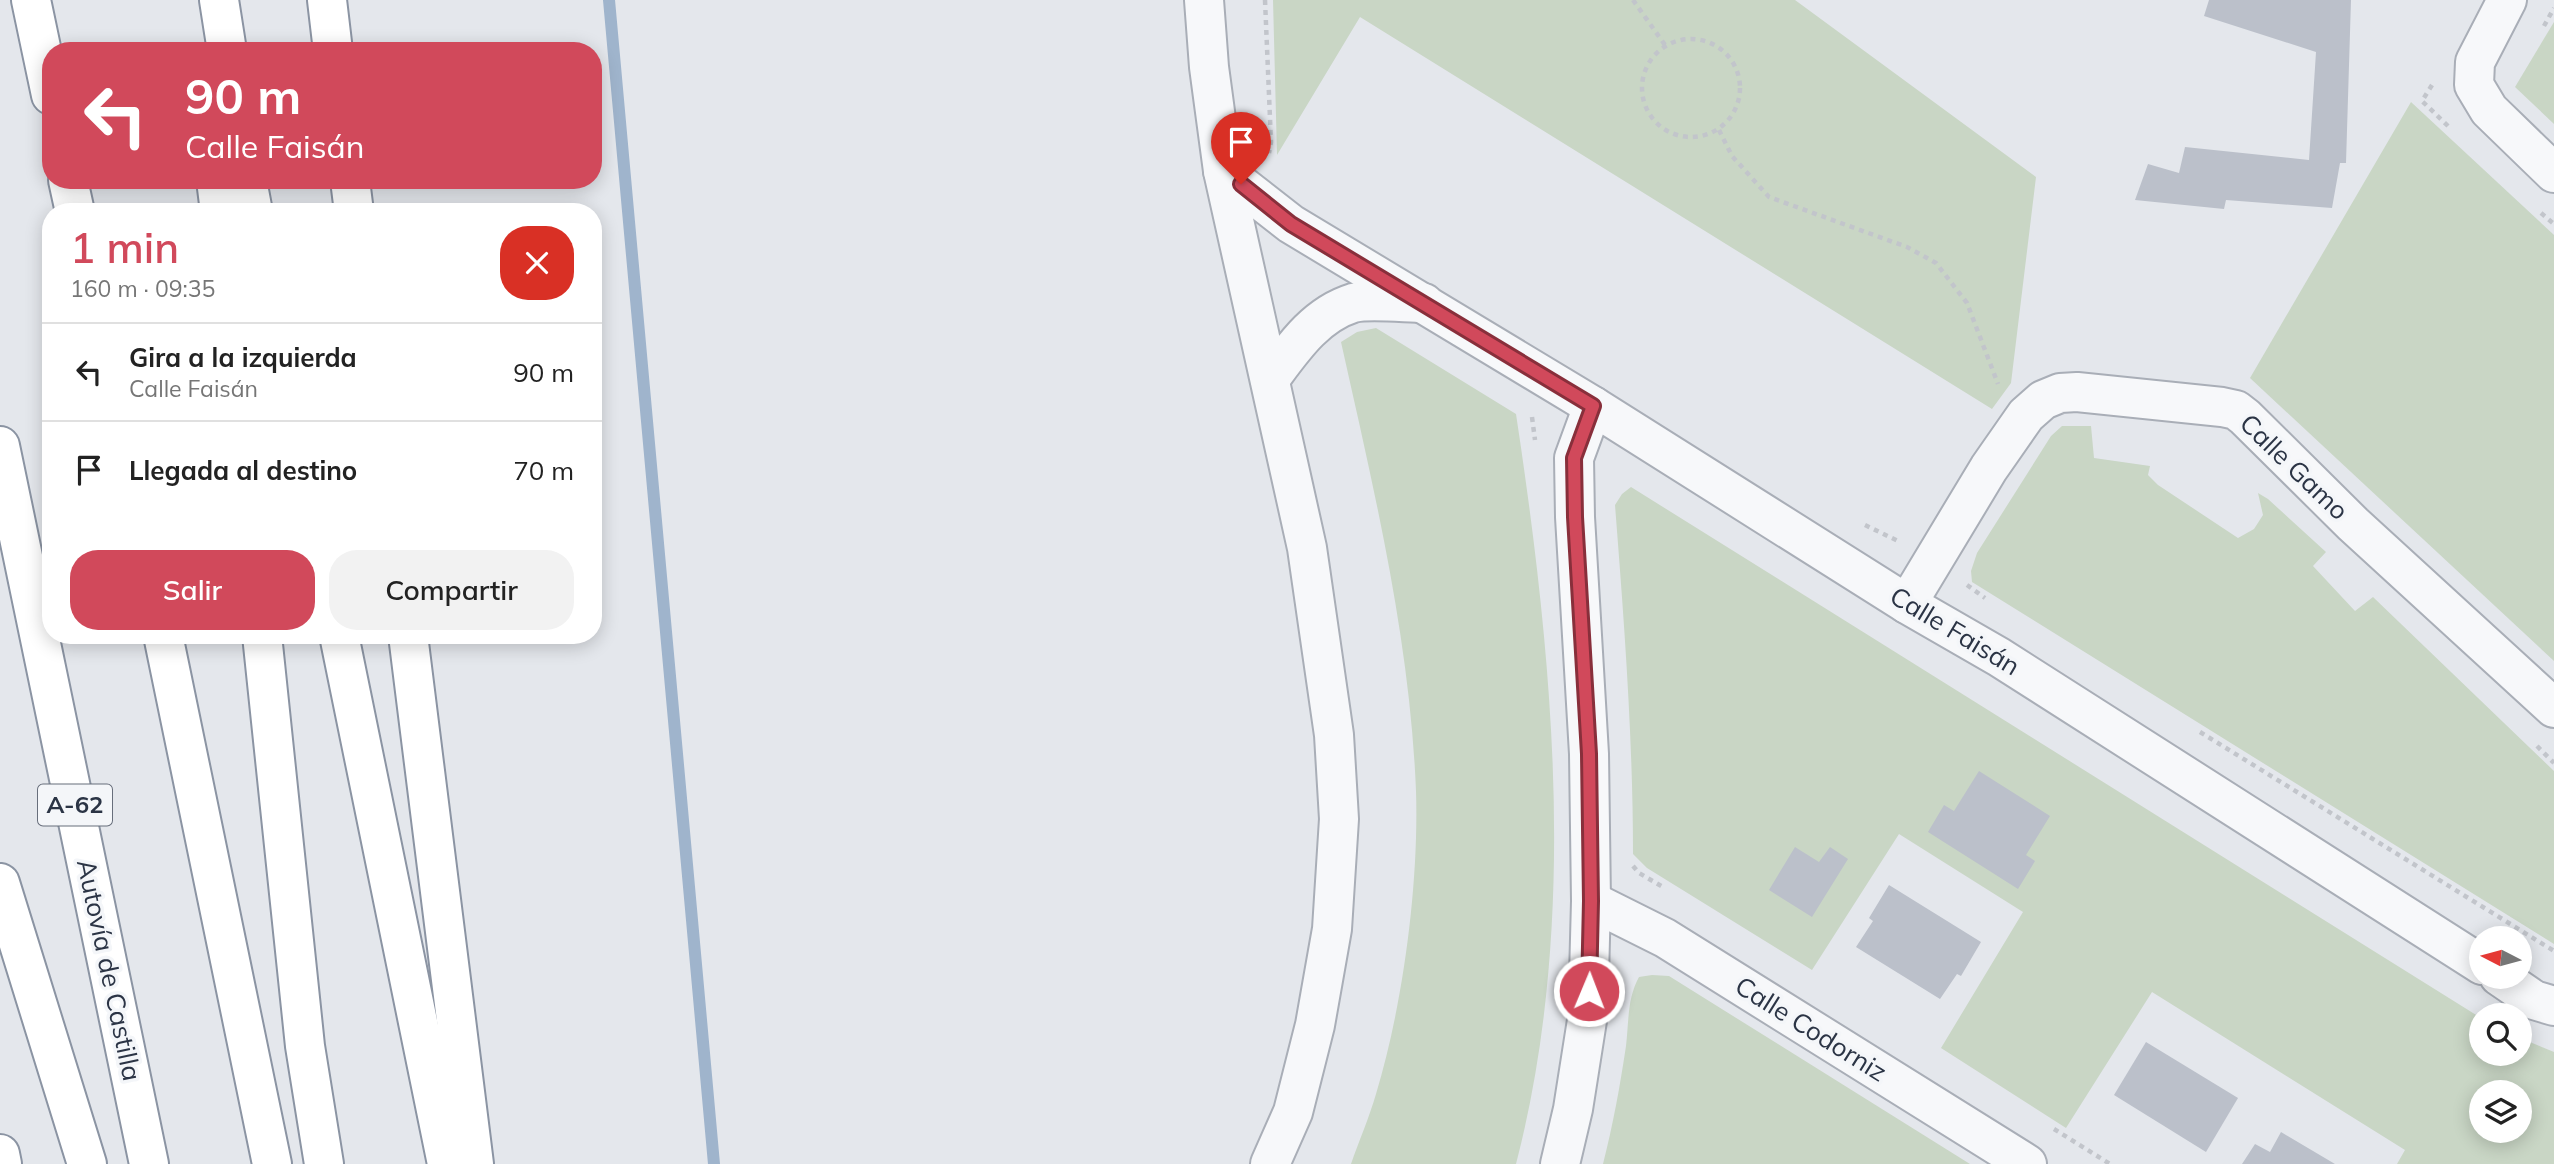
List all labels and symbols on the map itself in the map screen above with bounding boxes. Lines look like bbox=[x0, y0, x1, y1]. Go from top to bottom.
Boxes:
pin bbox=[1211, 112, 1271, 184]
street label: Calle Gamo bbox=[2233, 407, 2356, 527]
street label: Calle Faisán bbox=[1884, 579, 2026, 682]
road number: A-62 bbox=[38, 784, 112, 826]
street label: Autovía de Castilla bbox=[70, 856, 149, 1084]
north arrow bbox=[2469, 926, 2532, 989]
position arrow bbox=[1552, 954, 1626, 1028]
street label: Calle Codorniz bbox=[1729, 969, 1893, 1088]

